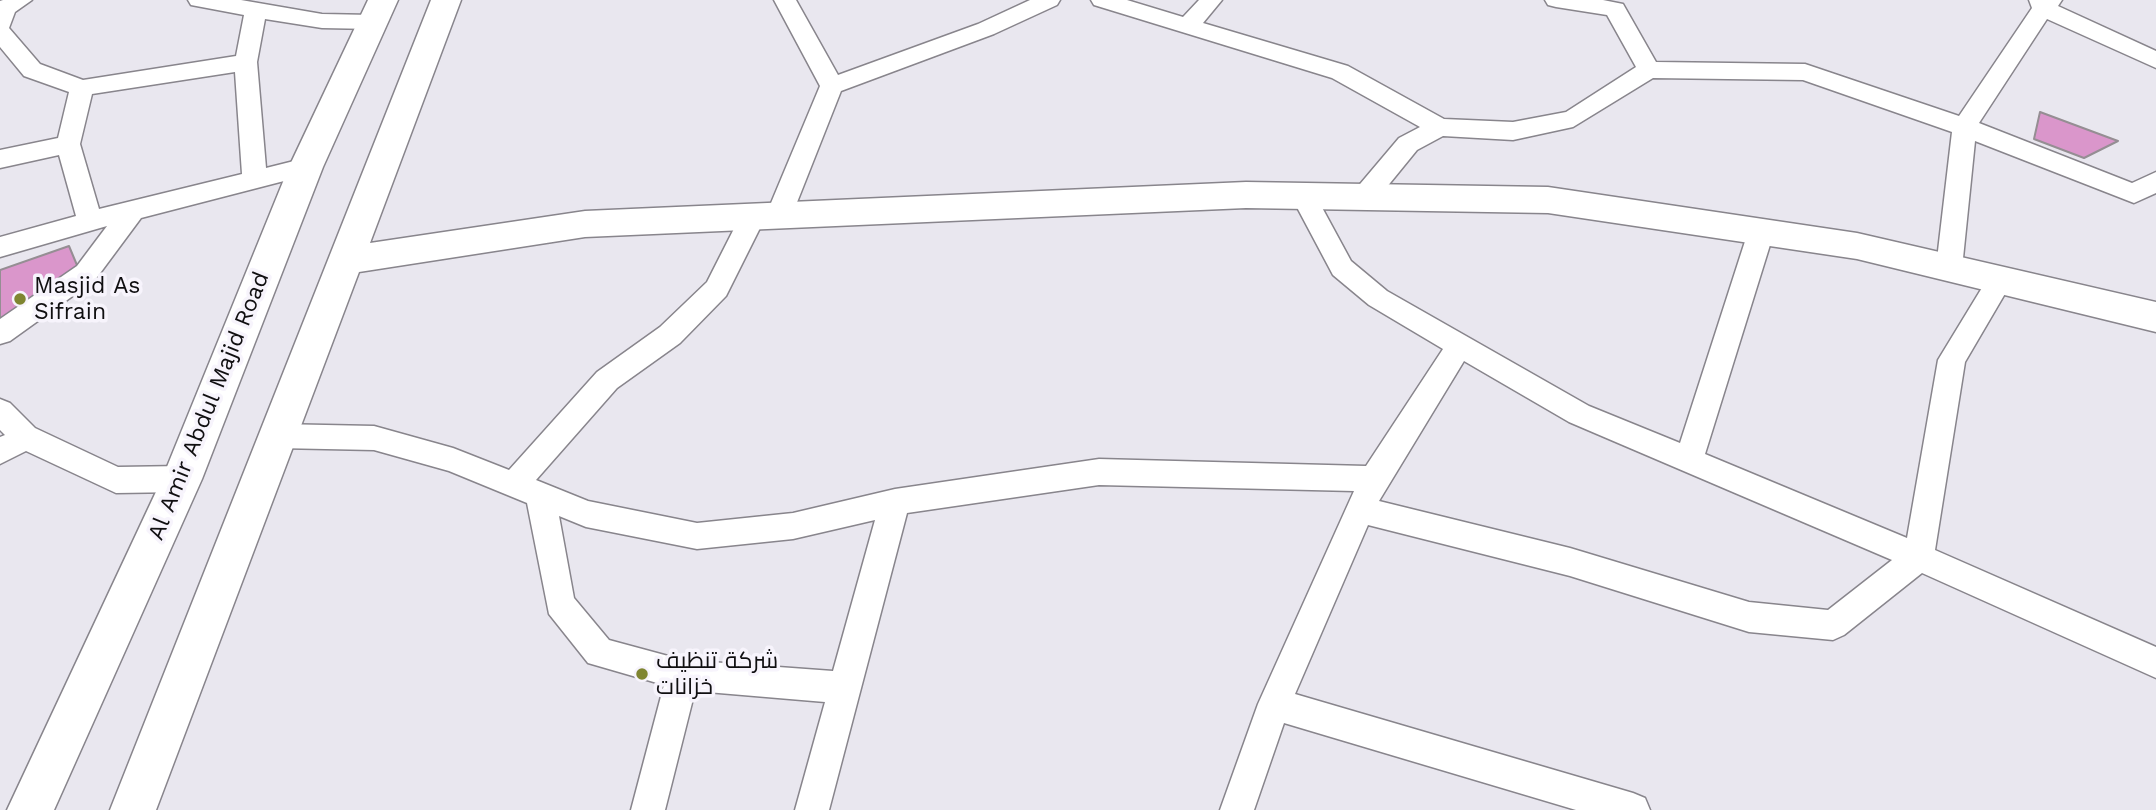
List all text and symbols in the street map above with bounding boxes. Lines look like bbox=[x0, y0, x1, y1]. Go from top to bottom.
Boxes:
street label: Al Amir Abdul Majid Road bbox=[142, 268, 276, 544]
place label: Masjid As Sifrain bbox=[34, 272, 140, 326]
marker: Masjid As Sifrain bbox=[12, 291, 28, 307]
place label: شركة تنظيف خزانات bbox=[656, 647, 778, 701]
marker: شركة تنظيف خزانات bbox=[634, 666, 650, 682]

